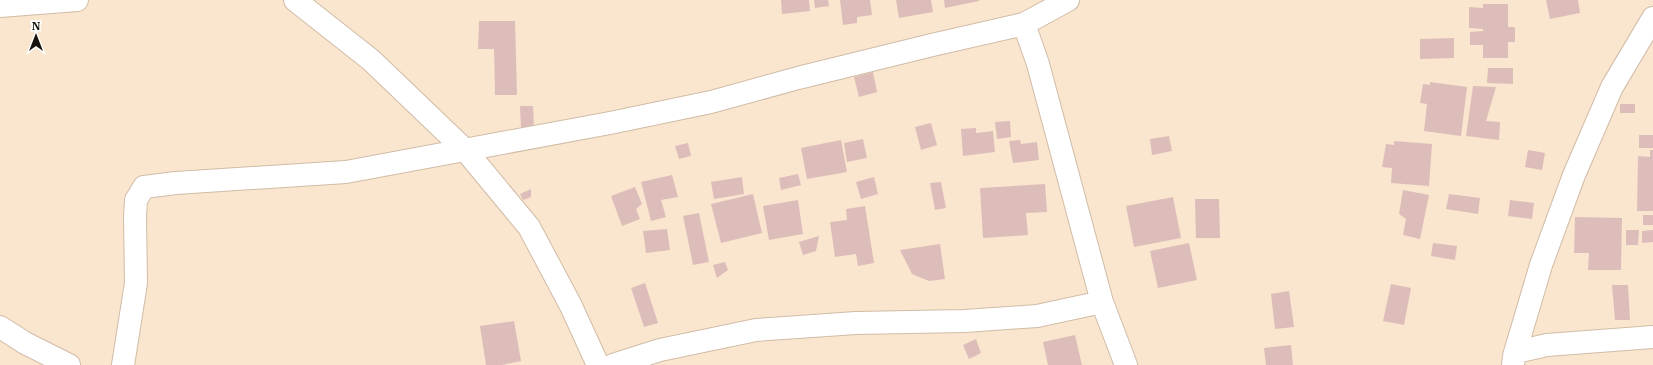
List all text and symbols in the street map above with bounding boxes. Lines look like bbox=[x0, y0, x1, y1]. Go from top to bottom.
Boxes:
north arrow bbox=[16, 16, 56, 56]
text: N bbox=[32, 19, 41, 33]

